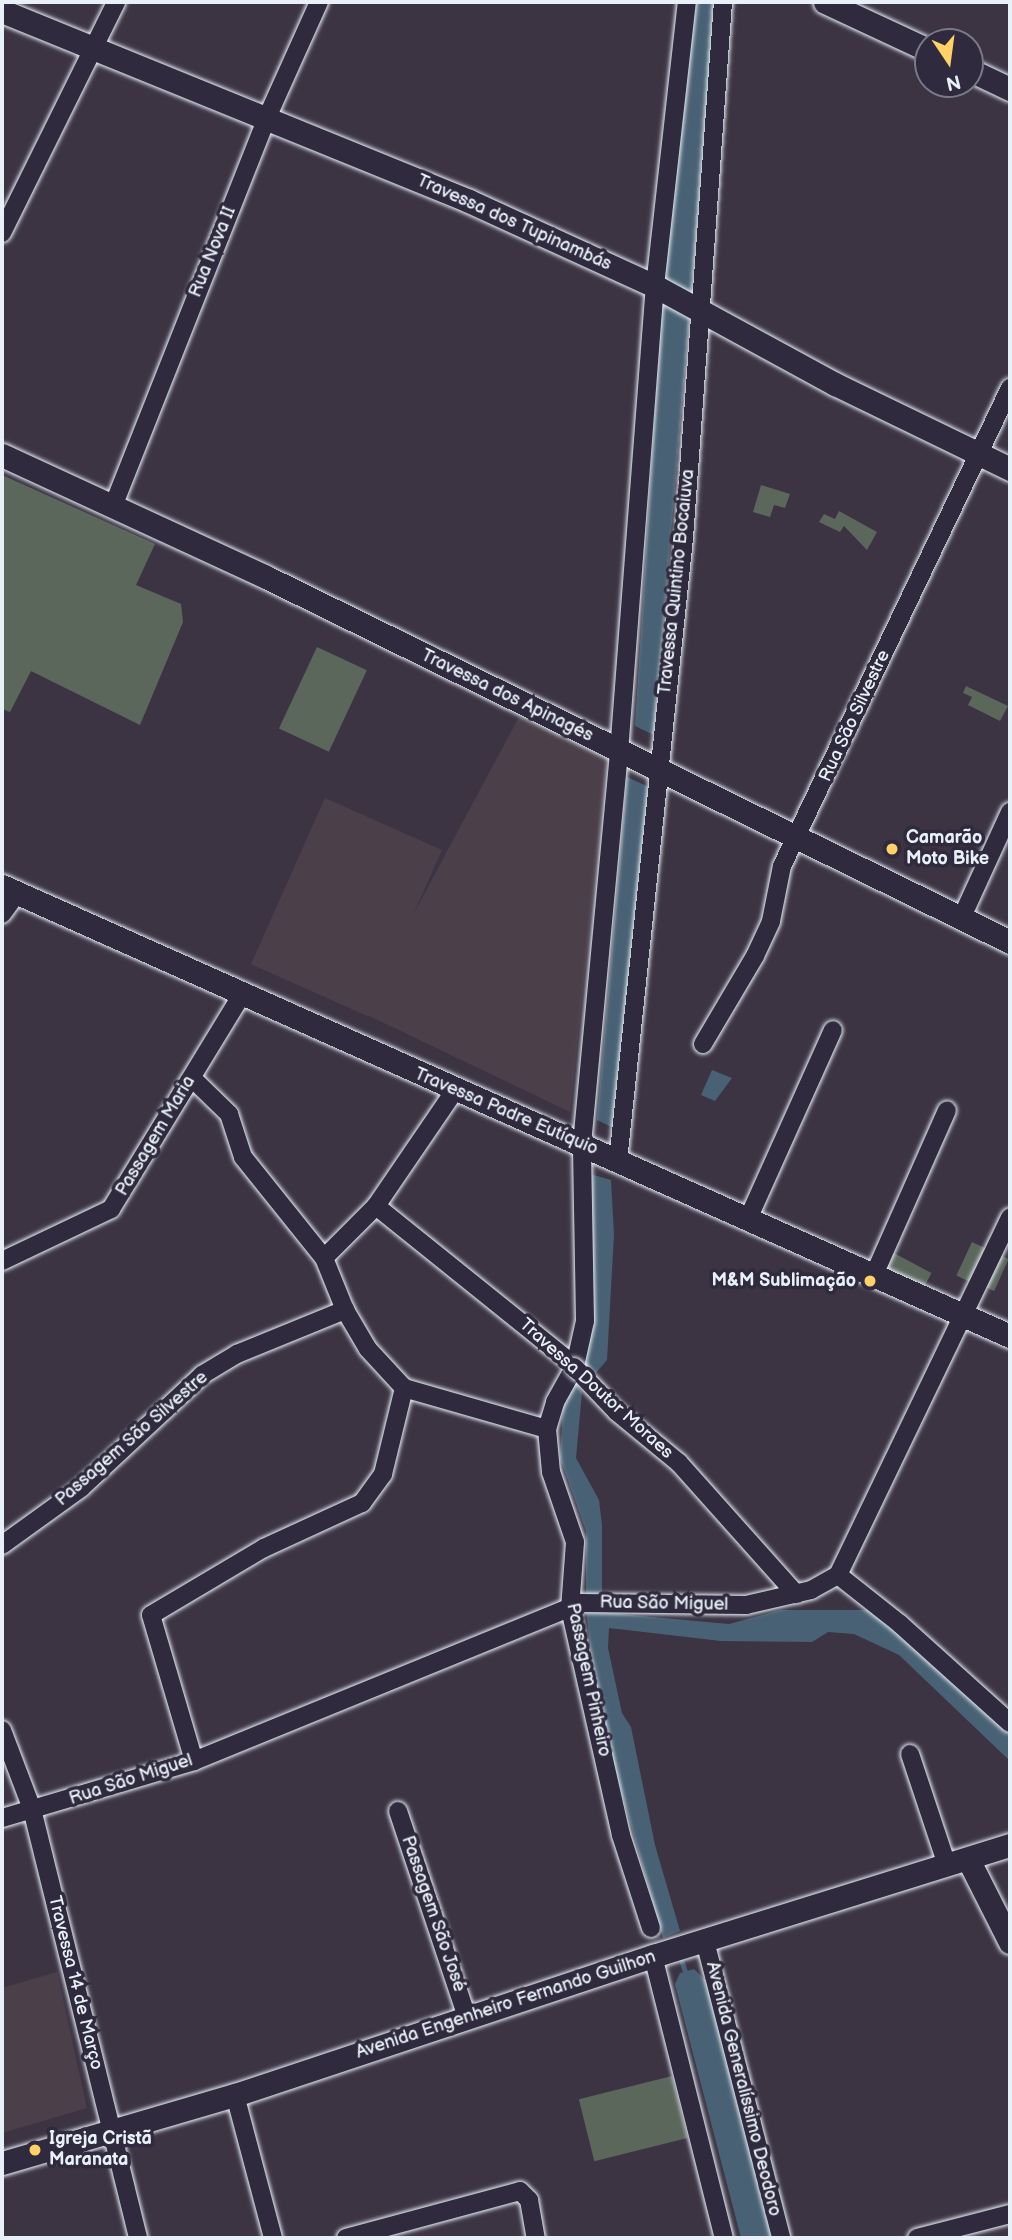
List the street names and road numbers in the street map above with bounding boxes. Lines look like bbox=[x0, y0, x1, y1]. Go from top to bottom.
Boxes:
street label: Travessa dos Tupinambás bbox=[413, 170, 615, 276]
street label: Rua Nova II bbox=[185, 203, 241, 301]
street label: Travessa Quintino Bocaiuva bbox=[654, 468, 700, 696]
street label: Travessa dos Apinagés bbox=[417, 645, 597, 747]
street label: Rua São Silvestre bbox=[815, 646, 895, 786]
street label: Travessa Padre Eutíquio bbox=[411, 1064, 601, 1160]
street label: Passagem Maria bbox=[112, 1072, 200, 1200]
street label: Travessa Doutor Moraes bbox=[515, 1314, 677, 1464]
street label: Passagem São Silvestre bbox=[51, 1367, 213, 1511]
street label: Rua São Miguel bbox=[599, 1592, 729, 1616]
street label: Passagem Pinheiro bbox=[561, 1601, 615, 1759]
street label: Rua São Miguel bbox=[66, 1750, 196, 1810]
street label: Passagem São José bbox=[396, 1833, 470, 1995]
street label: Travessa 14 de Março bbox=[43, 1894, 107, 2072]
street label: Avenida Engenheiro Fernando Guilhon bbox=[353, 1946, 659, 2064]
street label: Avenida Generalíssimo Deodoro bbox=[701, 1959, 785, 2219]

